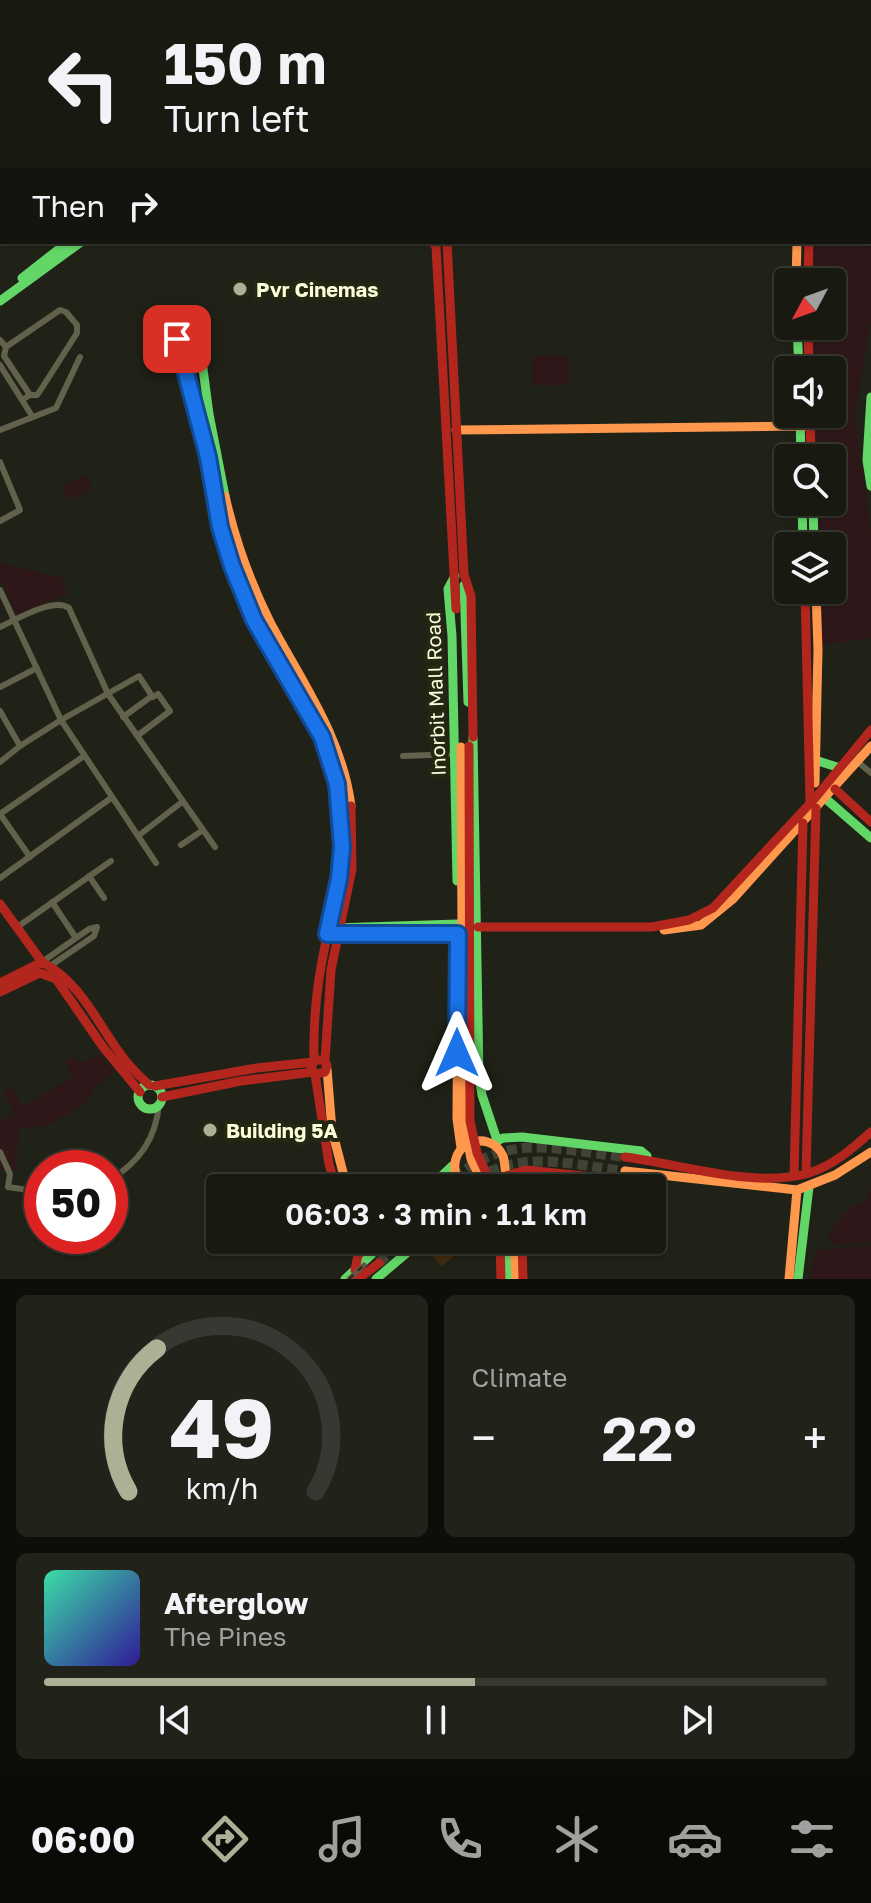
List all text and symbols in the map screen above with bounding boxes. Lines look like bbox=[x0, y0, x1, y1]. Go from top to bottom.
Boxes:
text: 150 m bbox=[164, 29, 326, 96]
icon: left bbox=[32, 32, 136, 136]
text: Turn left bbox=[164, 97, 310, 140]
icon: right bbox=[121, 184, 165, 228]
text: Then bbox=[32, 188, 105, 224]
north arrow bbox=[774, 268, 846, 340]
map controls bbox=[774, 268, 846, 604]
place label: Pvr Cinemas bbox=[256, 277, 378, 301]
marker: Pvr Cinemas bbox=[231, 280, 249, 298]
pin bbox=[143, 305, 211, 373]
icon: arrive bbox=[155, 317, 199, 361]
button: sound bbox=[774, 356, 846, 428]
button: search bbox=[774, 444, 846, 516]
button: layers bbox=[774, 532, 846, 604]
street label: Inorbit Mall Road bbox=[420, 611, 450, 777]
position arrow bbox=[415, 1011, 499, 1095]
place label: Building 5A bbox=[226, 1118, 338, 1142]
marker: Building 5A bbox=[201, 1121, 219, 1139]
speed limit sign: 50 bbox=[24, 1150, 128, 1254]
text: 06:03 · 3 min · 1.1 km bbox=[285, 1196, 587, 1232]
text: Climate bbox=[472, 1362, 567, 1393]
text: 49 bbox=[169, 1376, 274, 1476]
text: 22° bbox=[602, 1402, 697, 1474]
text: − bbox=[472, 1411, 496, 1464]
text: + bbox=[803, 1411, 827, 1464]
text: km/h bbox=[185, 1471, 258, 1505]
text: Afterglow bbox=[164, 1585, 308, 1621]
text: The Pines bbox=[164, 1621, 287, 1652]
icon: previous bbox=[153, 1698, 197, 1742]
icon: pause bbox=[414, 1698, 458, 1742]
icon: next bbox=[675, 1698, 719, 1742]
icon: directions bbox=[197, 1811, 253, 1867]
icon: music bbox=[314, 1811, 370, 1867]
icon: phone bbox=[432, 1811, 488, 1867]
icon: climate bbox=[549, 1811, 605, 1867]
icon: car bbox=[667, 1811, 723, 1867]
icon: filters bbox=[784, 1811, 840, 1867]
text: 06:00 bbox=[31, 1818, 135, 1861]

